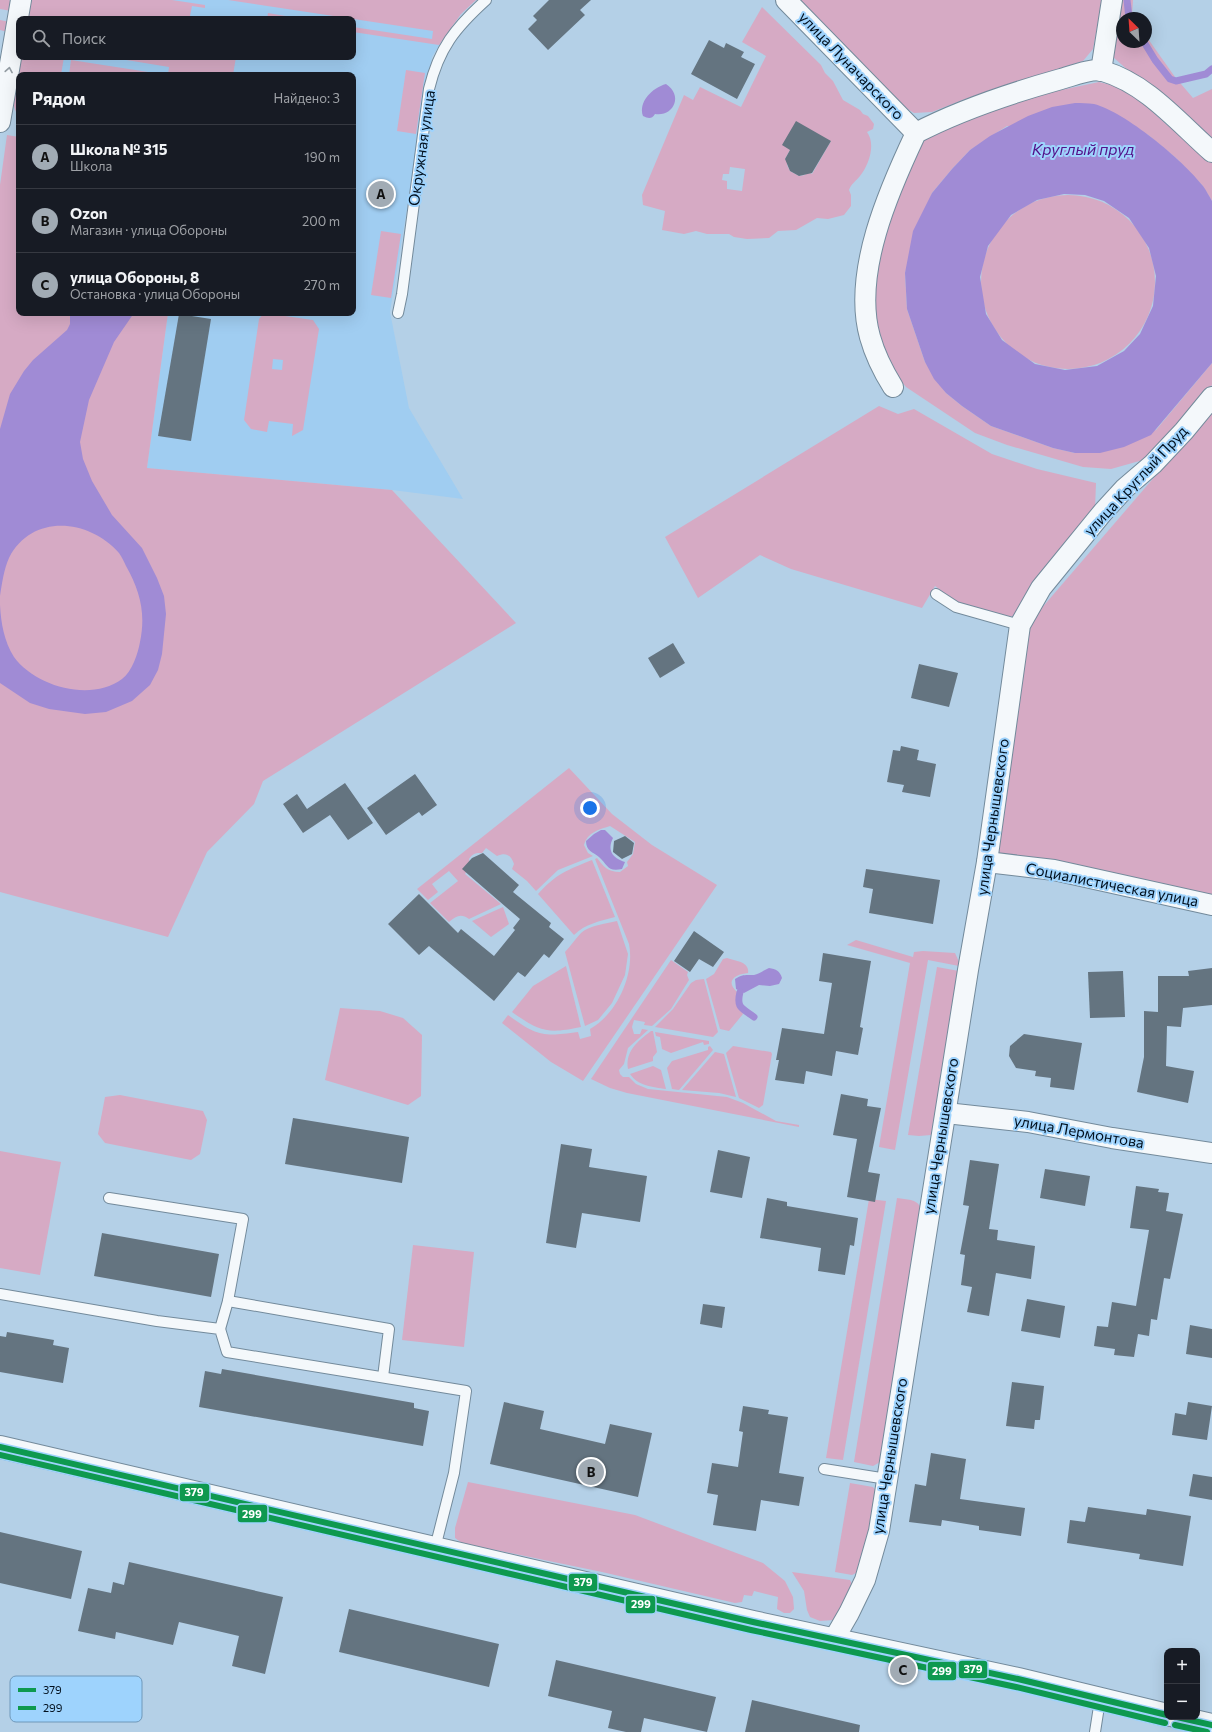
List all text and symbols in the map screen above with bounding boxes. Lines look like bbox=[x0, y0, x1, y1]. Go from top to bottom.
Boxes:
street label: улица Луначарского bbox=[795, 8, 908, 123]
north arrow bbox=[1116, 12, 1152, 48]
search box bbox=[16, 16, 356, 60]
icon: search bbox=[30, 27, 52, 49]
text: Поиск bbox=[62, 29, 106, 47]
one-way arrow bbox=[4, 67, 13, 73]
text: Рядом bbox=[32, 88, 86, 109]
street label: Окружная улица bbox=[404, 89, 438, 207]
text: Найдено: 3 bbox=[273, 90, 340, 106]
water label: Круглый пруд bbox=[1032, 139, 1134, 158]
text: Школа № 315 bbox=[70, 140, 167, 158]
text: A bbox=[40, 149, 50, 165]
text: 190 m bbox=[304, 149, 340, 165]
text: Школа bbox=[70, 158, 112, 174]
pin: A bbox=[368, 179, 394, 209]
text: Ozon bbox=[70, 204, 108, 222]
text: B bbox=[41, 213, 49, 229]
text: 200 m bbox=[302, 213, 340, 229]
text: Магазин · улица Обороны bbox=[70, 222, 227, 238]
text: улица Обороны, 8 bbox=[70, 268, 199, 286]
text: C bbox=[41, 277, 49, 293]
text: 270 m bbox=[304, 277, 340, 293]
text: Остановка · улица Обороны bbox=[70, 286, 240, 302]
street label: улица Круглый Пруд bbox=[1080, 422, 1191, 539]
street label: улица Чернышевского bbox=[972, 737, 1012, 896]
your location bbox=[580, 798, 600, 818]
street label: Социалистическая улица bbox=[1024, 858, 1200, 910]
street label: улица Чернышевского bbox=[919, 1056, 961, 1215]
street label: улица Лермонтова bbox=[1013, 1111, 1146, 1151]
street label: улица Чернышевского bbox=[868, 1376, 910, 1535]
pin: B bbox=[578, 1457, 604, 1487]
line badge: 379 bbox=[179, 1483, 210, 1502]
text: 379 bbox=[184, 1485, 204, 1498]
line badge: 299 bbox=[237, 1504, 268, 1523]
text: 299 bbox=[242, 1507, 262, 1520]
line badge: 379 bbox=[568, 1573, 598, 1592]
text: 379 bbox=[573, 1575, 593, 1588]
line badge: 299 bbox=[625, 1595, 656, 1614]
text: 299 bbox=[631, 1597, 651, 1610]
map controls bbox=[1164, 1648, 1200, 1720]
button: + bbox=[1164, 1648, 1200, 1684]
pin: C bbox=[890, 1655, 916, 1685]
line badge: 379 bbox=[958, 1660, 988, 1679]
line badge: 299 bbox=[927, 1661, 957, 1681]
text: 379 bbox=[963, 1662, 983, 1675]
text: 299 bbox=[932, 1664, 952, 1677]
legend bbox=[10, 1676, 142, 1722]
text: 379 bbox=[43, 1683, 62, 1696]
button: − bbox=[1164, 1684, 1200, 1720]
text: 299 bbox=[43, 1701, 63, 1714]

